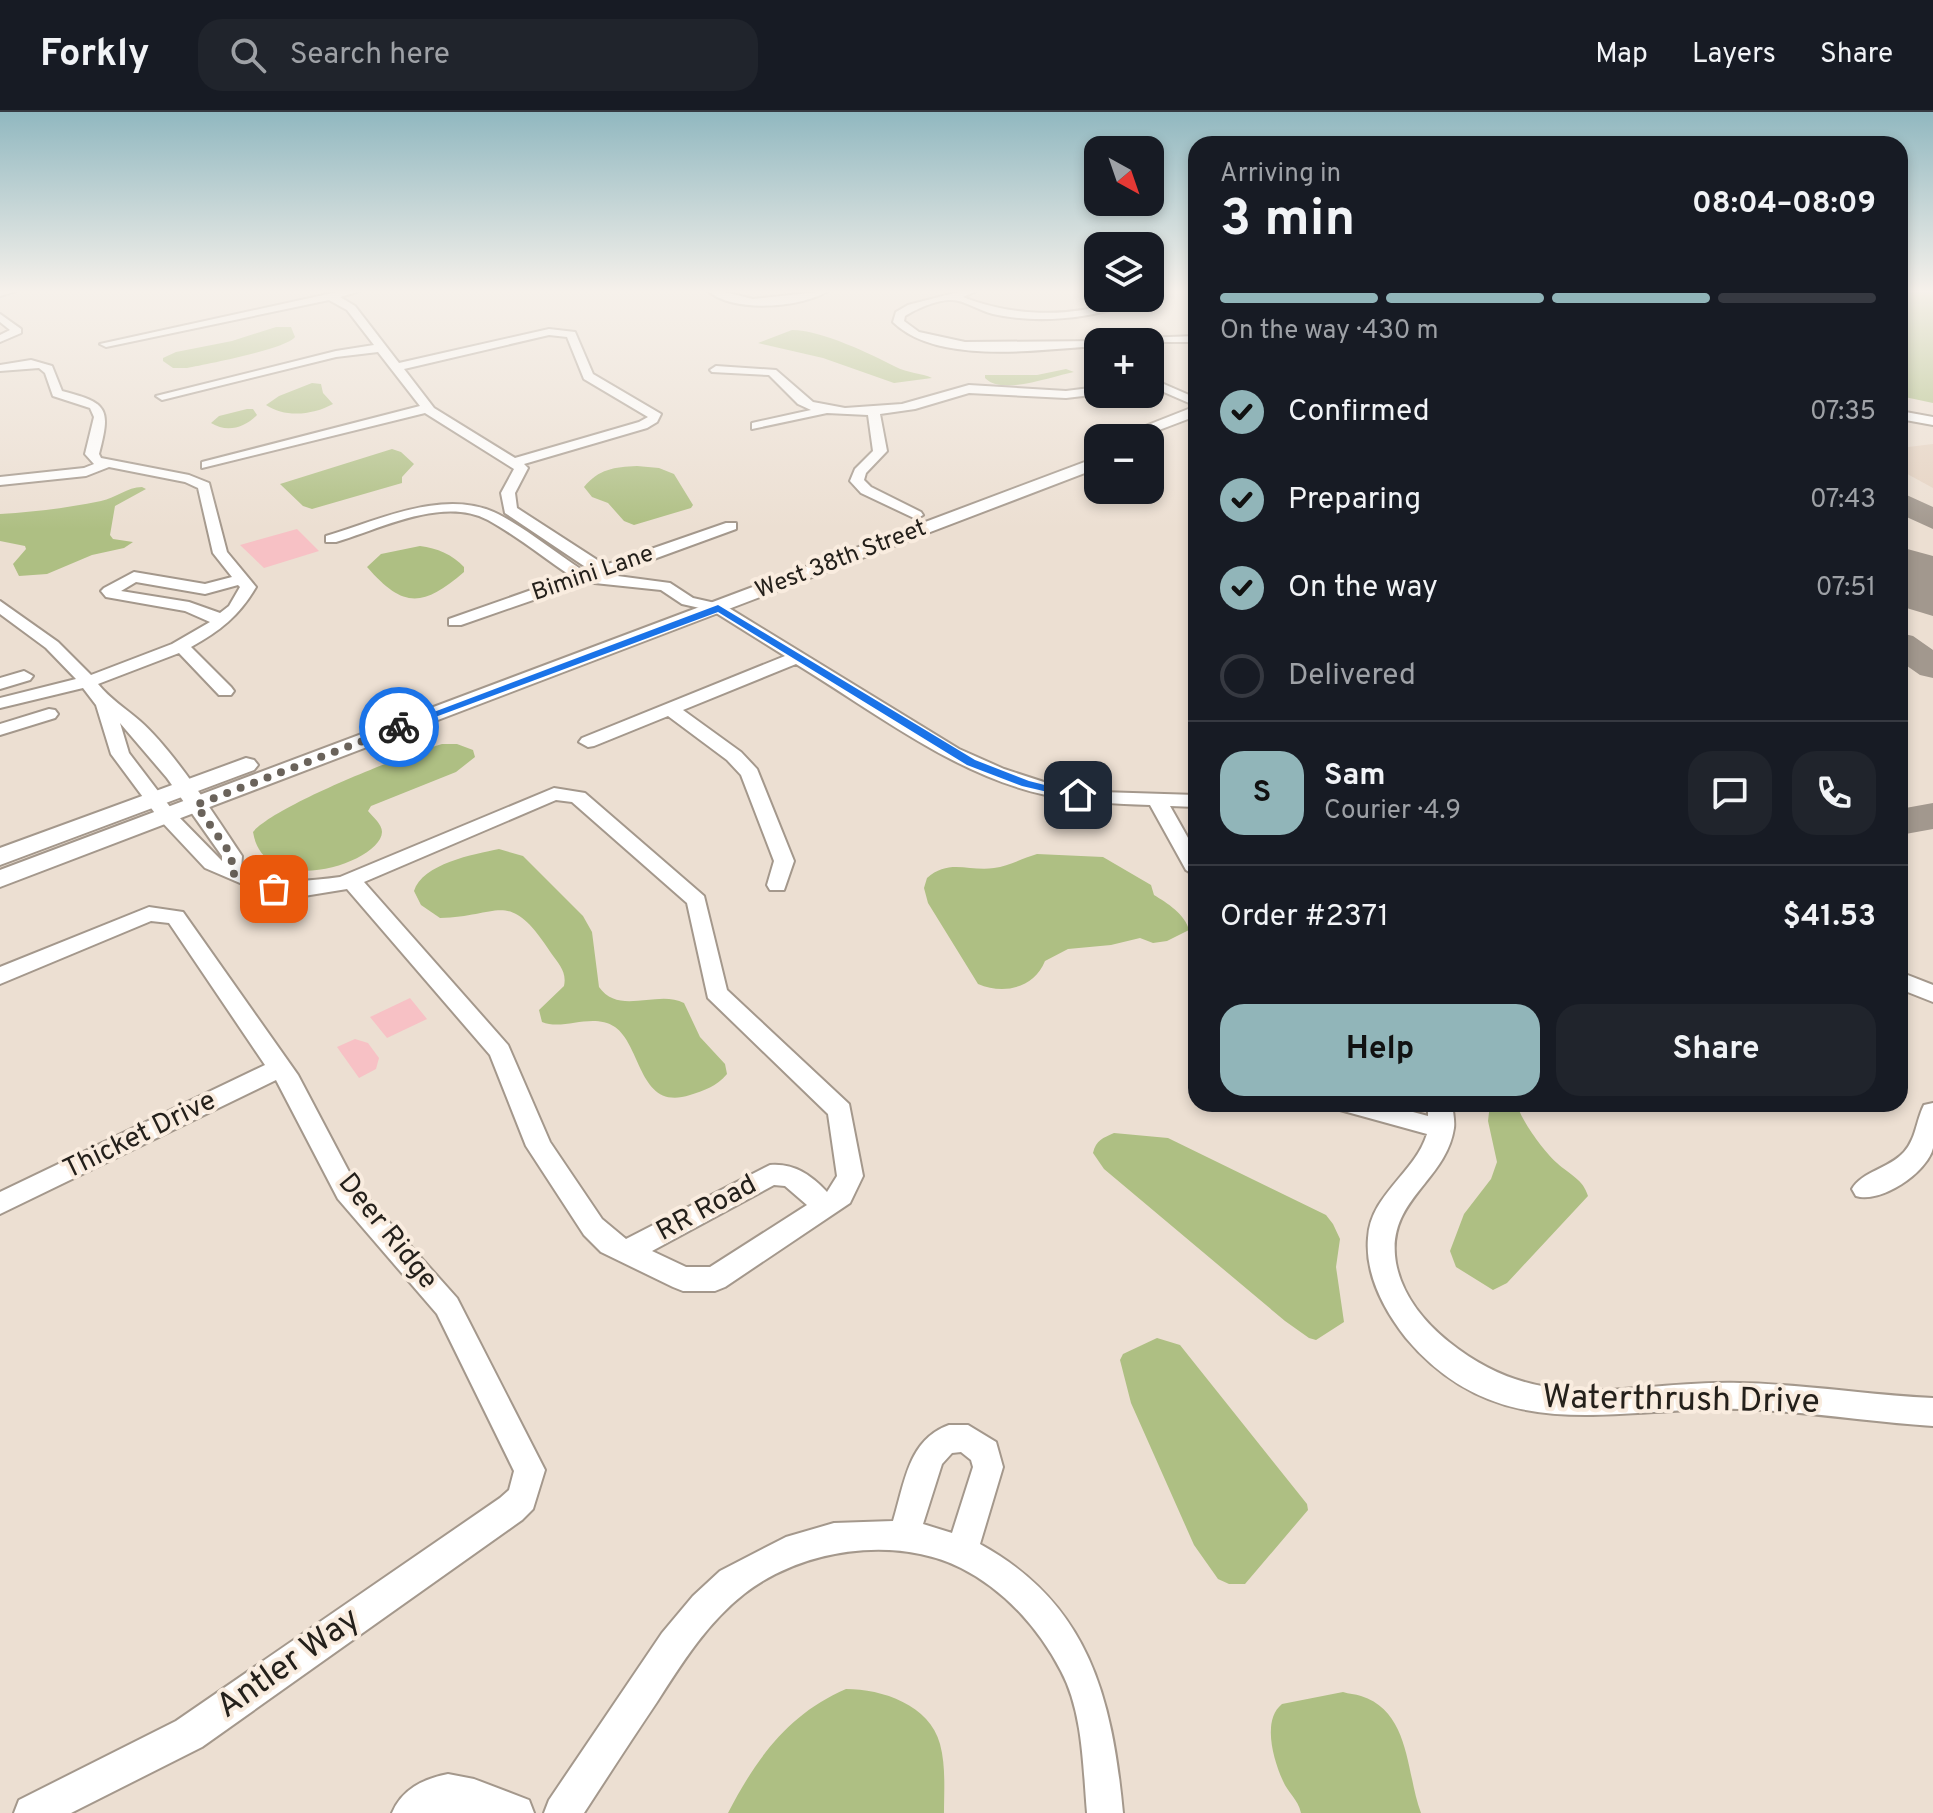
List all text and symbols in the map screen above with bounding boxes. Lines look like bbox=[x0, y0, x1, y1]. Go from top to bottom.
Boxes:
search box bbox=[198, 19, 758, 91]
text: Forkly bbox=[40, 31, 150, 80]
icon: search bbox=[226, 33, 270, 77]
text: Search here bbox=[290, 37, 450, 74]
text: Map bbox=[1595, 37, 1648, 73]
text: Layers bbox=[1692, 37, 1776, 73]
text: Share bbox=[1820, 37, 1893, 73]
north arrow bbox=[1084, 136, 1164, 216]
map controls bbox=[1084, 136, 1164, 504]
text: Arriving in bbox=[1220, 158, 1341, 191]
text: 08:04–08:09 bbox=[1692, 186, 1876, 223]
text: 3 min bbox=[1220, 188, 1355, 254]
button: layers bbox=[1084, 232, 1164, 312]
text: On the way · 430 m bbox=[1220, 315, 1439, 348]
button: + bbox=[1084, 328, 1164, 408]
icon: check bbox=[1220, 390, 1264, 434]
text: Confirmed bbox=[1288, 394, 1430, 431]
text: 07:35 bbox=[1810, 396, 1876, 429]
button: − bbox=[1084, 424, 1164, 504]
icon: check bbox=[1220, 478, 1264, 522]
text: Preparing bbox=[1288, 482, 1421, 519]
text: 07:43 bbox=[1810, 484, 1876, 517]
street label: West 38th Street bbox=[751, 514, 931, 606]
street label: Bimini Lane bbox=[528, 539, 658, 609]
icon: check bbox=[1220, 566, 1264, 610]
text: On the way bbox=[1288, 570, 1438, 607]
text: 07:51 bbox=[1816, 572, 1876, 605]
text: Delivered bbox=[1288, 658, 1416, 695]
courier bbox=[359, 687, 439, 767]
icon: bike bbox=[377, 705, 421, 749]
button: chat bbox=[1688, 751, 1772, 835]
button: phone bbox=[1792, 751, 1876, 835]
text: Sam bbox=[1324, 758, 1386, 795]
pin bbox=[1044, 761, 1112, 829]
icon: home bbox=[1056, 773, 1100, 817]
text: S bbox=[1253, 775, 1271, 812]
text: Courier · 4.9 bbox=[1324, 795, 1461, 828]
pin bbox=[240, 855, 308, 923]
icon: bag bbox=[252, 867, 296, 911]
text: Order #2371 bbox=[1220, 899, 1389, 936]
text: $41.53 bbox=[1783, 899, 1876, 936]
button: Help bbox=[1220, 1004, 1540, 1096]
button: Share bbox=[1556, 1004, 1876, 1096]
street label: Thicket Drive bbox=[58, 1084, 222, 1188]
street label: Deer Ridge bbox=[329, 1167, 445, 1297]
street label: RR Road bbox=[651, 1168, 763, 1250]
street label: Waterthrush Drive bbox=[1542, 1377, 1820, 1425]
street label: Antler Way bbox=[209, 1599, 369, 1729]

